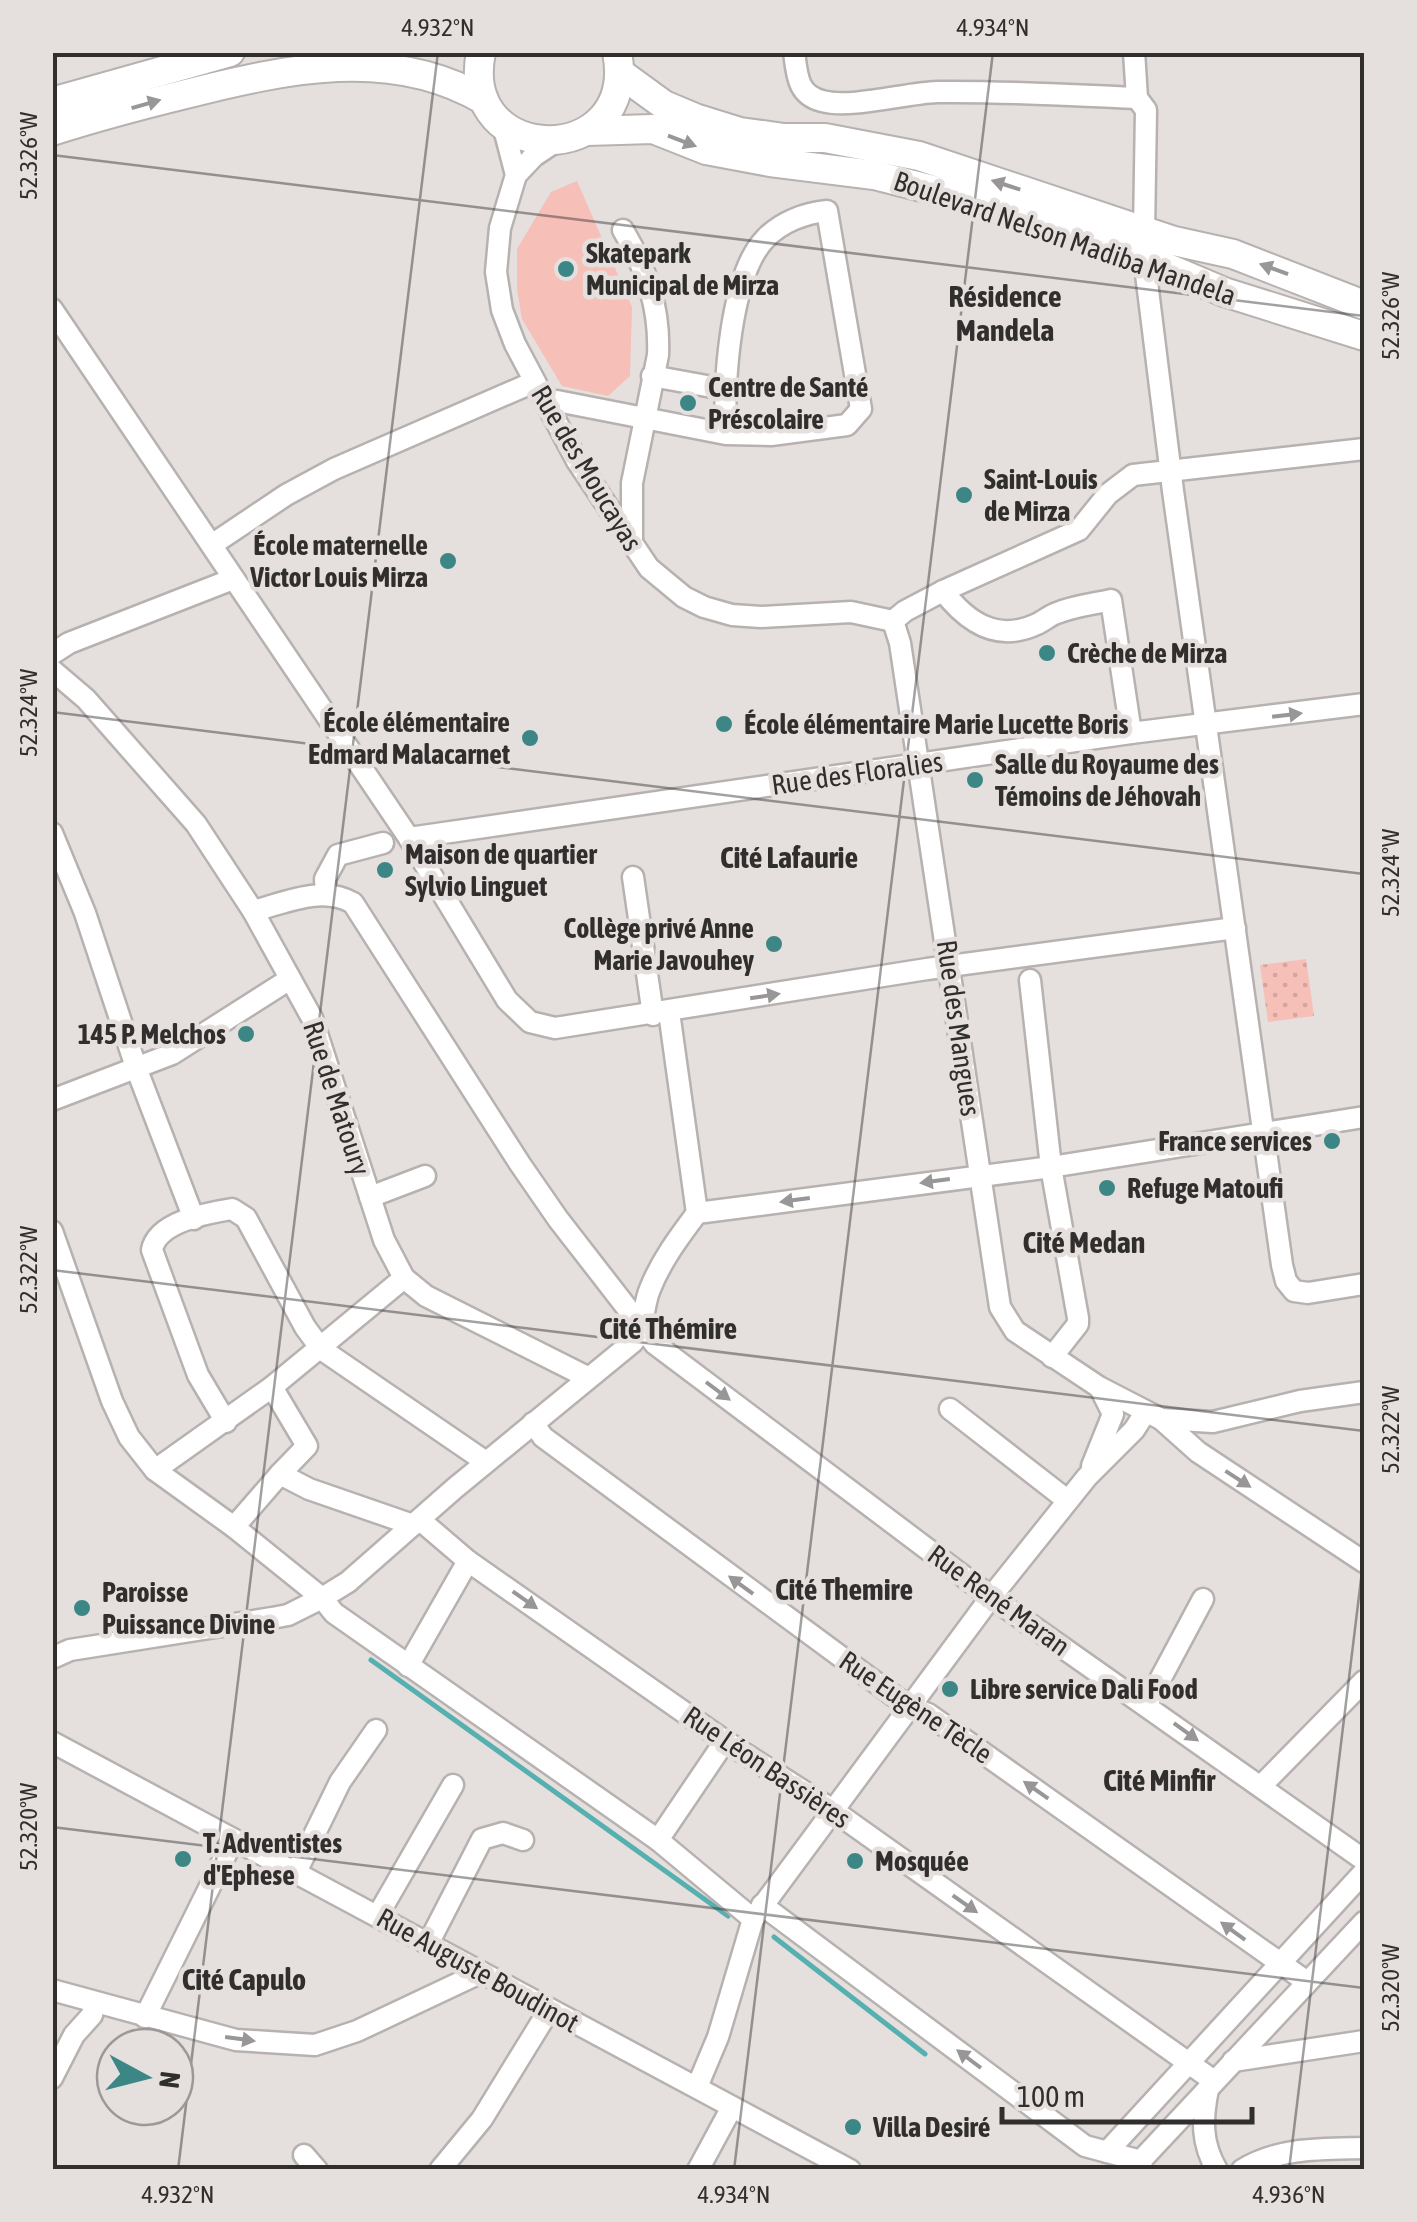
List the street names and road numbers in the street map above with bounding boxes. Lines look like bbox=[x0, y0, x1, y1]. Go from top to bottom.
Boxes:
street label: Boulevard Nelson Madiba Mandela bbox=[890, 164, 1240, 312]
street label: Rue des Moucayas bbox=[525, 380, 649, 556]
street label: Rue des Floralies bbox=[769, 745, 945, 801]
street label: Rue des Mangues bbox=[931, 938, 987, 1118]
street label: Rue de Matoury bbox=[297, 1017, 377, 1179]
street label: Rue René Maran bbox=[922, 1538, 1076, 1662]
street label: Rue Eugène Tècle bbox=[834, 1644, 998, 1770]
street label: Rue Léon Bassières bbox=[678, 1699, 856, 1835]
street label: Rue Auguste Boudinot bbox=[372, 1901, 584, 2039]

